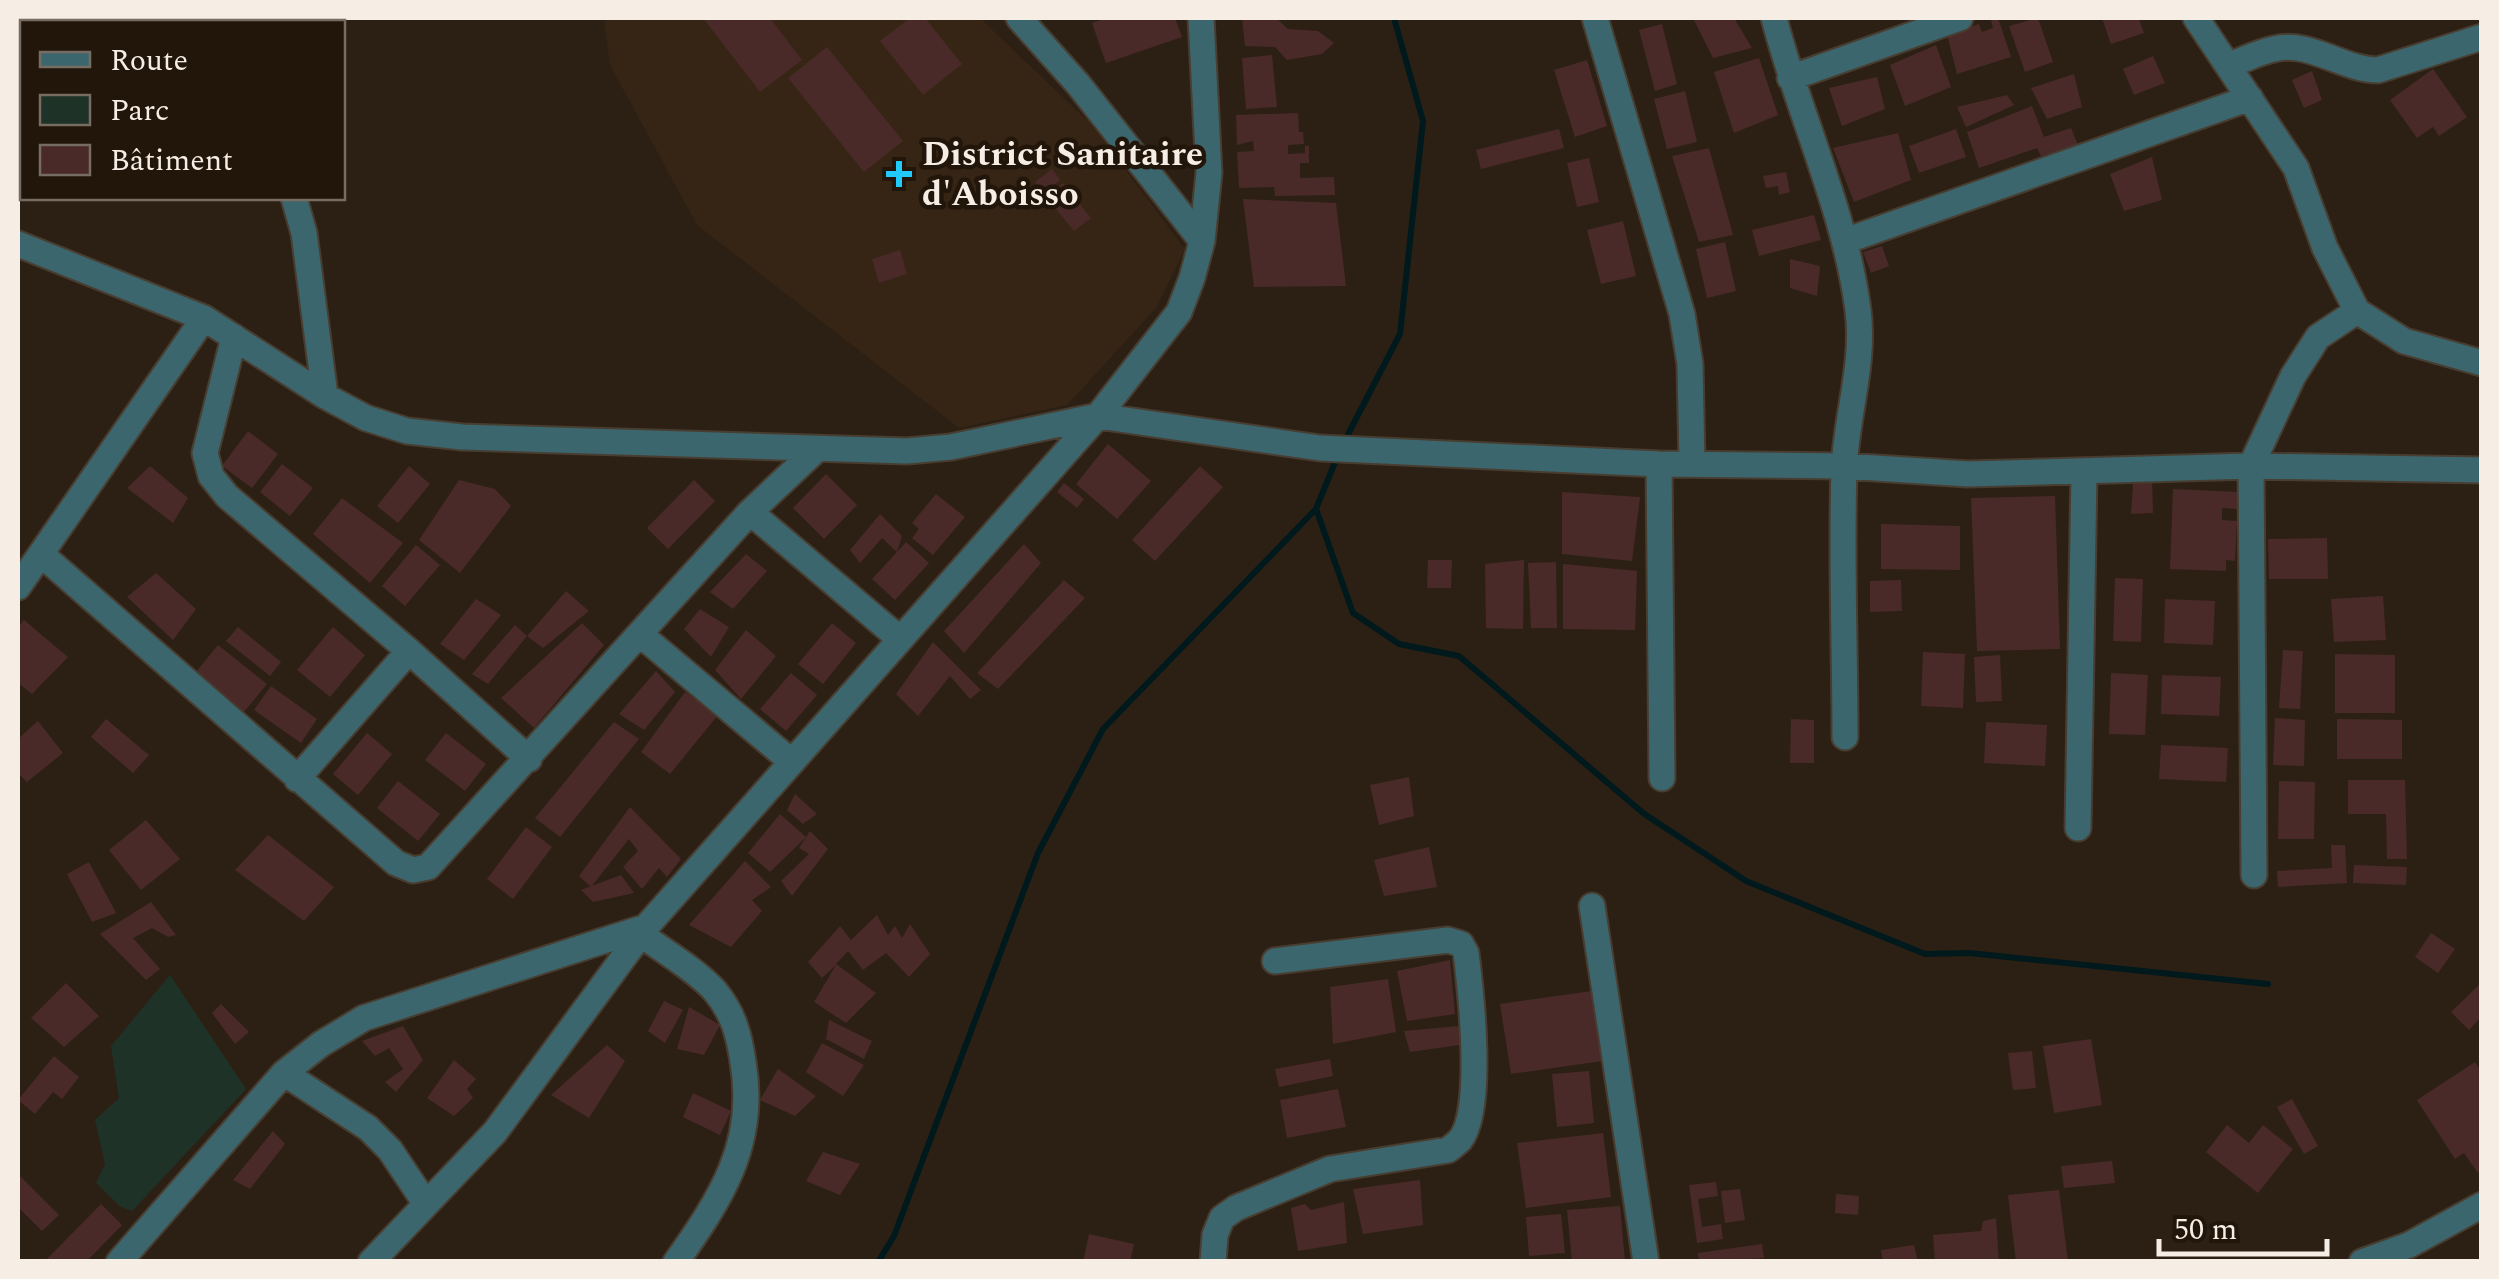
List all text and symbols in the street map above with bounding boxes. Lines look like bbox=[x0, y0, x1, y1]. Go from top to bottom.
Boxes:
legend bbox=[20, 20, 345, 200]
text: Route bbox=[110, 38, 188, 84]
text: Parc bbox=[110, 88, 170, 134]
place label: District Sanitaire d'Aboisso bbox=[922, 128, 1203, 221]
text: Bâtiment bbox=[110, 138, 233, 184]
marker: District Sanitaire d'Aboisso bbox=[886, 161, 912, 187]
scale bar bbox=[2159, 1194, 2326, 1256]
text: 50 m bbox=[2174, 1207, 2237, 1253]

